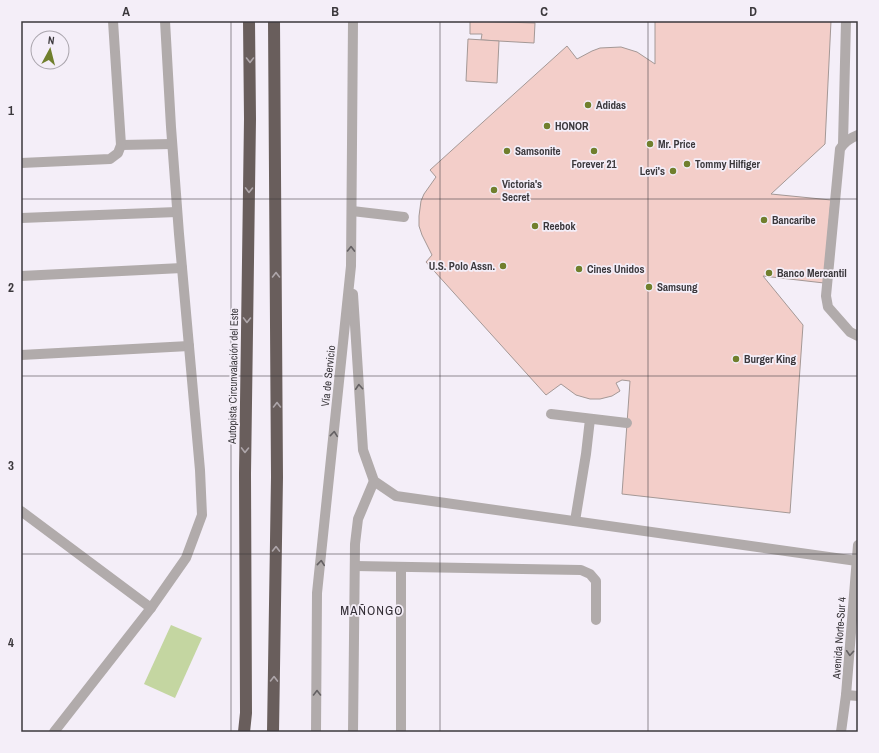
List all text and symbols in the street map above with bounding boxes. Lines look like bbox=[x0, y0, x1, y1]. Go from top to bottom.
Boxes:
text: A bbox=[122, 3, 130, 20]
text: B bbox=[331, 3, 339, 20]
text: C bbox=[540, 3, 548, 20]
text: D bbox=[749, 3, 757, 20]
north arrow bbox=[30, 30, 70, 70]
text: N bbox=[47, 33, 55, 47]
one-way arrow bbox=[246, 57, 254, 63]
place label: Adidas bbox=[596, 98, 626, 112]
marker: Adidas bbox=[583, 100, 593, 110]
text: 1 bbox=[8, 102, 14, 119]
place label: HONOR bbox=[555, 119, 589, 133]
marker: HONOR bbox=[542, 121, 552, 131]
place label: Mr. Price bbox=[658, 137, 696, 151]
marker: Mr. Price bbox=[645, 139, 655, 149]
place label: Samsonite bbox=[515, 144, 561, 158]
marker: Samsonite bbox=[502, 146, 512, 156]
marker: Forever 21 bbox=[589, 146, 599, 156]
place label: Forever 21 bbox=[571, 157, 617, 171]
place label: Tommy Hilfiger bbox=[695, 157, 760, 171]
marker: Tommy Hilfiger bbox=[682, 159, 692, 169]
place label: Levi's bbox=[640, 164, 665, 178]
marker: Levi's bbox=[668, 166, 678, 176]
place label: Victoria's Secret bbox=[502, 177, 542, 204]
marker: Victoria's Secret bbox=[489, 185, 499, 195]
one-way arrow bbox=[245, 187, 253, 193]
place label: Bancaribe bbox=[772, 213, 816, 227]
marker: Bancaribe bbox=[759, 215, 769, 225]
place label: Reebok bbox=[543, 219, 577, 233]
marker: Reebok bbox=[530, 221, 540, 231]
one-way arrow bbox=[347, 246, 356, 252]
place label: U.S. Polo Assn. bbox=[429, 259, 495, 273]
marker: U.S. Polo Assn. bbox=[498, 261, 508, 271]
place label: Cines Unidos bbox=[587, 262, 645, 276]
marker: Cines Unidos bbox=[574, 264, 584, 274]
place label: Banco Mercantil bbox=[777, 266, 847, 280]
marker: Banco Mercantil bbox=[764, 268, 774, 278]
one-way arrow bbox=[272, 272, 280, 278]
text: 2 bbox=[8, 279, 14, 296]
place label: Samsung bbox=[657, 280, 698, 294]
marker: Samsung bbox=[644, 282, 654, 292]
street label: Autopista Circunvalación del Este bbox=[225, 308, 241, 445]
one-way arrow bbox=[243, 317, 251, 323]
street label: Vía de Servicio bbox=[318, 345, 338, 407]
place label: Burger King bbox=[744, 352, 797, 366]
marker: Burger King bbox=[731, 354, 741, 364]
one-way arrow bbox=[355, 384, 364, 390]
one-way arrow bbox=[273, 402, 281, 408]
one-way arrow bbox=[329, 431, 338, 437]
one-way arrow bbox=[241, 447, 249, 453]
text: 3 bbox=[8, 457, 14, 474]
one-way arrow bbox=[272, 546, 280, 552]
one-way arrow bbox=[316, 560, 325, 566]
street label: Avenida Norte-Sur 4 bbox=[829, 597, 849, 680]
district label: MAÑONGO bbox=[340, 602, 404, 619]
text: 4 bbox=[8, 634, 14, 651]
one-way arrow bbox=[845, 650, 854, 656]
one-way arrow bbox=[270, 676, 278, 682]
one-way arrow bbox=[313, 690, 321, 696]

